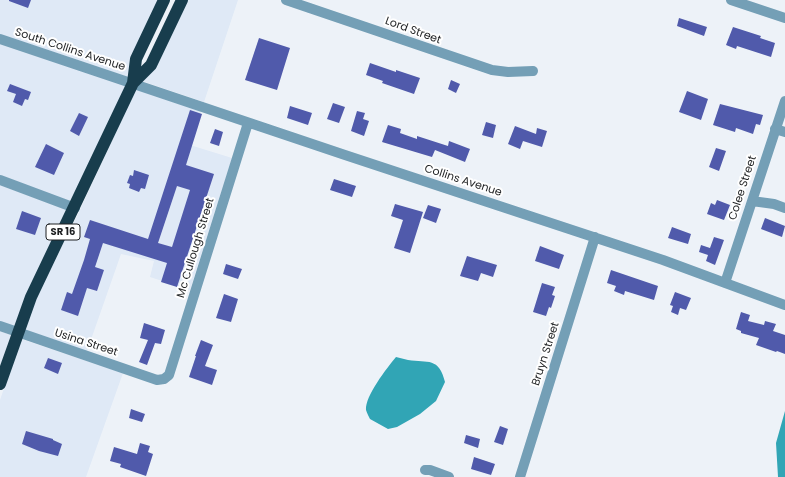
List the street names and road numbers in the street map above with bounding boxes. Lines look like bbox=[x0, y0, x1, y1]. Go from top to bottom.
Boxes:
street label: Lord Street bbox=[383, 15, 443, 47]
street label: South Collins Avenue bbox=[13, 26, 127, 74]
street label: Colee Street bbox=[726, 154, 760, 222]
street label: Collins Avenue bbox=[423, 162, 503, 200]
street label: Mc Cullough Street bbox=[175, 196, 217, 300]
road number: SR 16 bbox=[46, 224, 80, 240]
street label: Bruyn Street bbox=[529, 320, 563, 388]
street label: Usina Street bbox=[53, 327, 119, 359]

